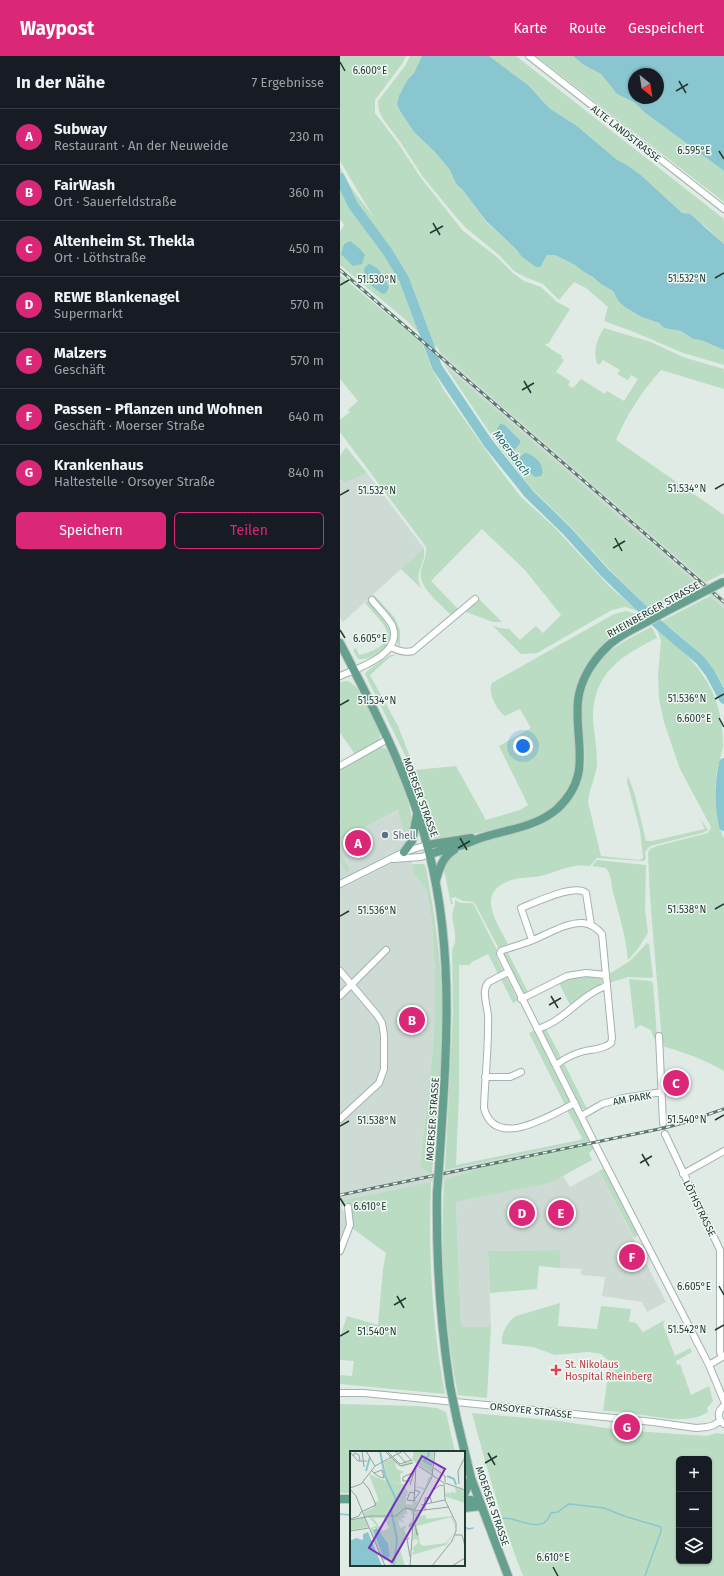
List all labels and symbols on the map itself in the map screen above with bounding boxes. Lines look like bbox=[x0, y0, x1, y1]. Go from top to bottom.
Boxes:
text: 6.600°E bbox=[353, 65, 387, 77]
north arrow bbox=[628, 68, 664, 104]
street label: ALTE LANDSTRASSE bbox=[588, 103, 663, 165]
text: 6.595°E bbox=[677, 145, 711, 157]
text: 51.532°N bbox=[668, 273, 706, 285]
text: 51.530°N bbox=[358, 274, 396, 286]
water label: Moersbach bbox=[490, 428, 533, 479]
text: 51.534°N bbox=[668, 483, 706, 495]
text: 51.532°N bbox=[358, 485, 396, 497]
street label: RHEINBERGER STRASSE bbox=[605, 579, 702, 640]
text: 6.605°E bbox=[353, 633, 387, 645]
text: 51.536°N bbox=[668, 693, 706, 705]
text: 51.534°N bbox=[358, 695, 396, 707]
text: 6.600°E bbox=[677, 713, 711, 725]
your location bbox=[513, 736, 533, 756]
street label: MOERSER STRASSE bbox=[400, 756, 440, 839]
pin: A bbox=[345, 828, 371, 858]
marker: Shell bbox=[380, 830, 390, 840]
place label: Shell bbox=[393, 830, 416, 842]
text: 51.538°N bbox=[668, 904, 706, 916]
text: 51.536°N bbox=[358, 905, 396, 917]
pin: B bbox=[399, 1005, 425, 1035]
pin: C bbox=[663, 1068, 689, 1098]
street label: MOERSER STRASSE bbox=[424, 1077, 442, 1161]
street label: AM PARK bbox=[612, 1090, 653, 1108]
text: 51.540°N bbox=[667, 1114, 707, 1126]
text: 51.538°N bbox=[358, 1115, 396, 1127]
street label: LÖTHSTRASSE bbox=[680, 1177, 720, 1239]
pin: D bbox=[509, 1198, 535, 1228]
pin: E bbox=[548, 1198, 574, 1228]
text: 6.610°E bbox=[354, 1201, 386, 1213]
pin: F bbox=[619, 1242, 645, 1272]
text: 6.605°E bbox=[677, 1281, 711, 1293]
text: 51.542°N bbox=[668, 1324, 706, 1336]
text: 51.540°N bbox=[357, 1326, 397, 1338]
place label: St. Nikolaus Hospital Rheinberg bbox=[565, 1359, 653, 1383]
marker: St. Nikolaus Hospital Rheinberg bbox=[550, 1364, 562, 1376]
street label: ORSOYER STRASSE bbox=[489, 1401, 573, 1421]
pin: G bbox=[614, 1412, 640, 1442]
inset map bbox=[350, 1451, 465, 1566]
street label: MOERSER STRASSE bbox=[473, 1465, 511, 1548]
text: 6.610°E bbox=[537, 1552, 569, 1564]

